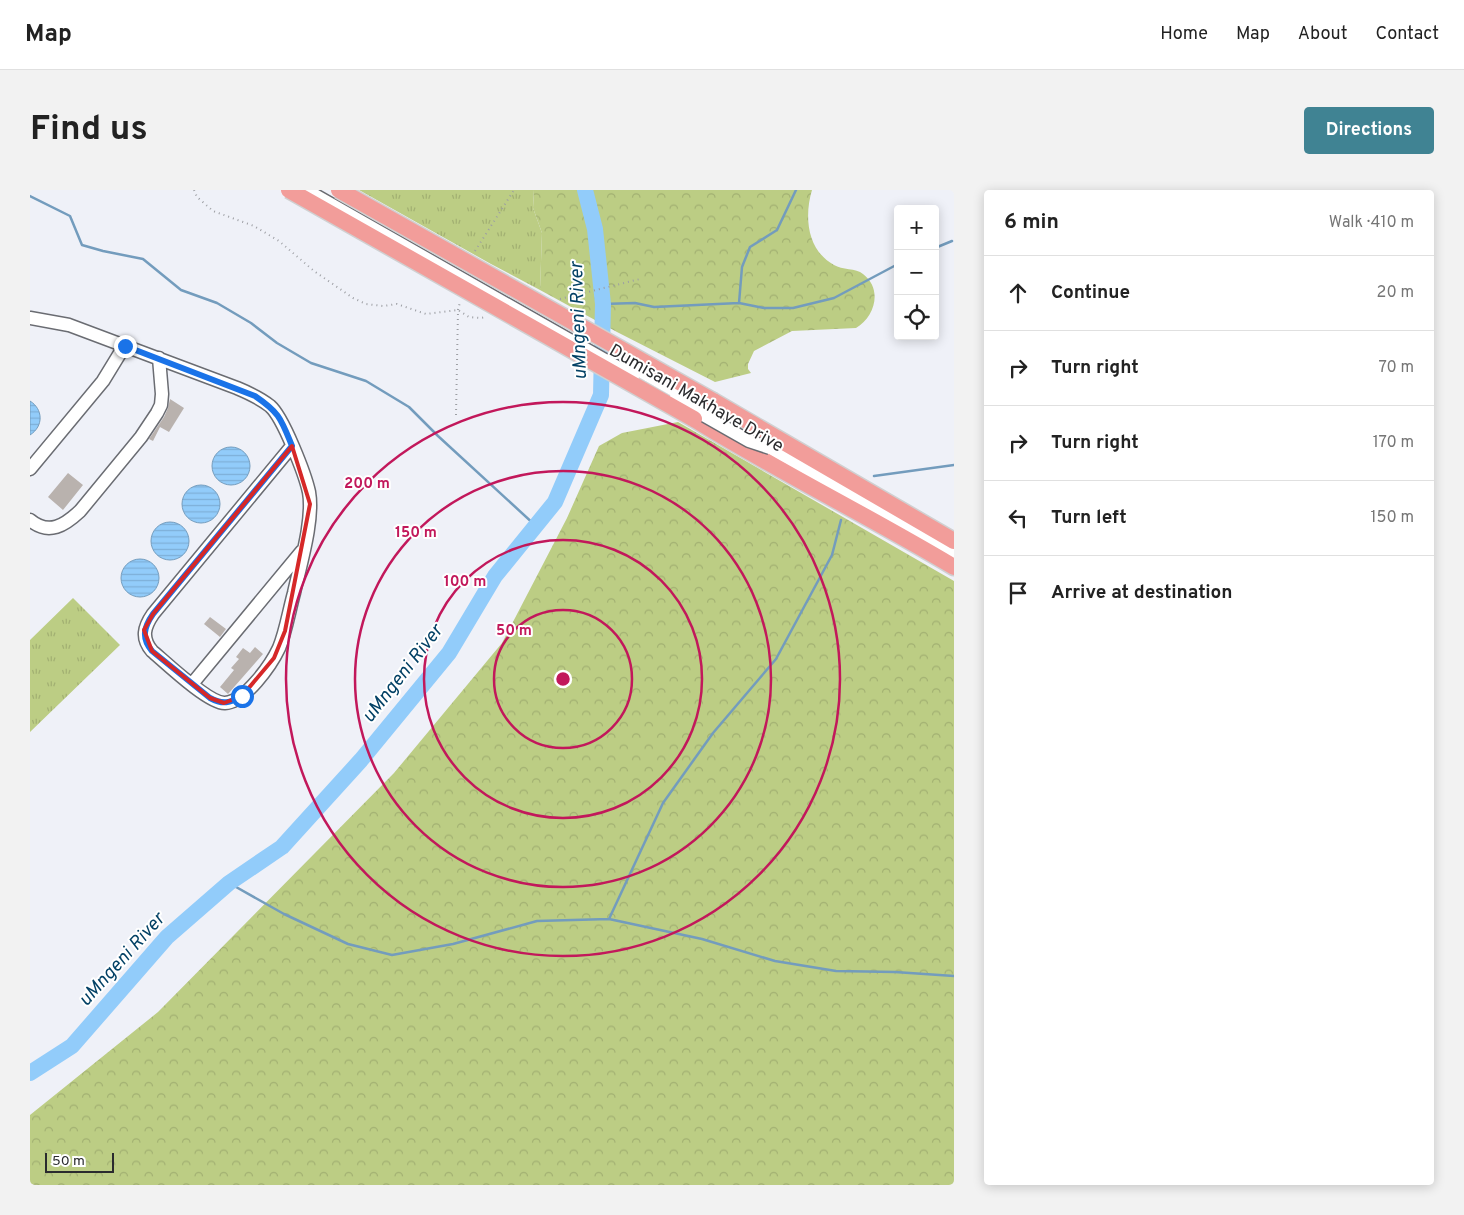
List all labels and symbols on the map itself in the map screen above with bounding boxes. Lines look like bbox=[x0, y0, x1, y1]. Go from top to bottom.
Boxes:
water label: uMngeni River bbox=[565, 260, 593, 380]
route end bbox=[114, 335, 137, 358]
street label: Dumisani Makhaye Drive bbox=[605, 340, 787, 458]
text: 200 m bbox=[344, 475, 390, 494]
text: 150 m bbox=[395, 524, 437, 543]
text: 100 m bbox=[444, 573, 486, 592]
water label: uMngeni River bbox=[357, 619, 450, 728]
text: 50 m bbox=[496, 622, 532, 641]
centre of rings bbox=[554, 670, 572, 688]
route start bbox=[231, 685, 254, 708]
water label: uMngeni River bbox=[74, 907, 172, 1012]
scale bar bbox=[45, 1150, 114, 1173]

